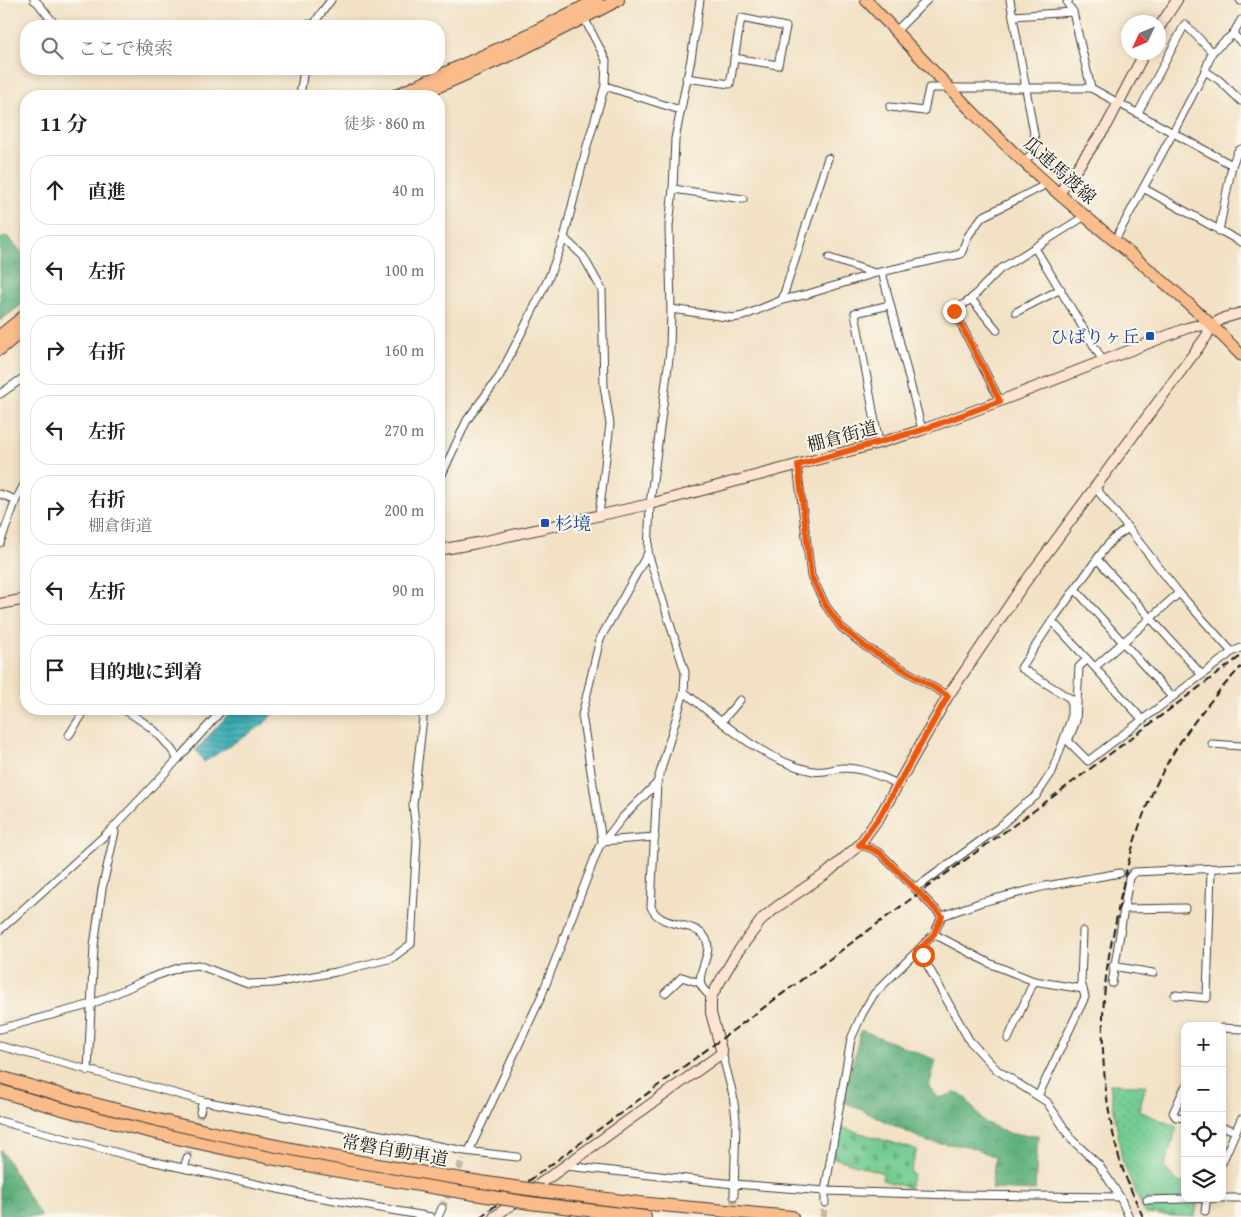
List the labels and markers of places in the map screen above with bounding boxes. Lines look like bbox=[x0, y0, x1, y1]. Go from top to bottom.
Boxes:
place label: ひばりヶ丘 bbox=[1050, 323, 1140, 350]
marker: ひばりヶ丘 bbox=[1144, 330, 1156, 342]
place label: 杉境 bbox=[555, 510, 591, 537]
marker: 杉境 bbox=[539, 517, 551, 529]

